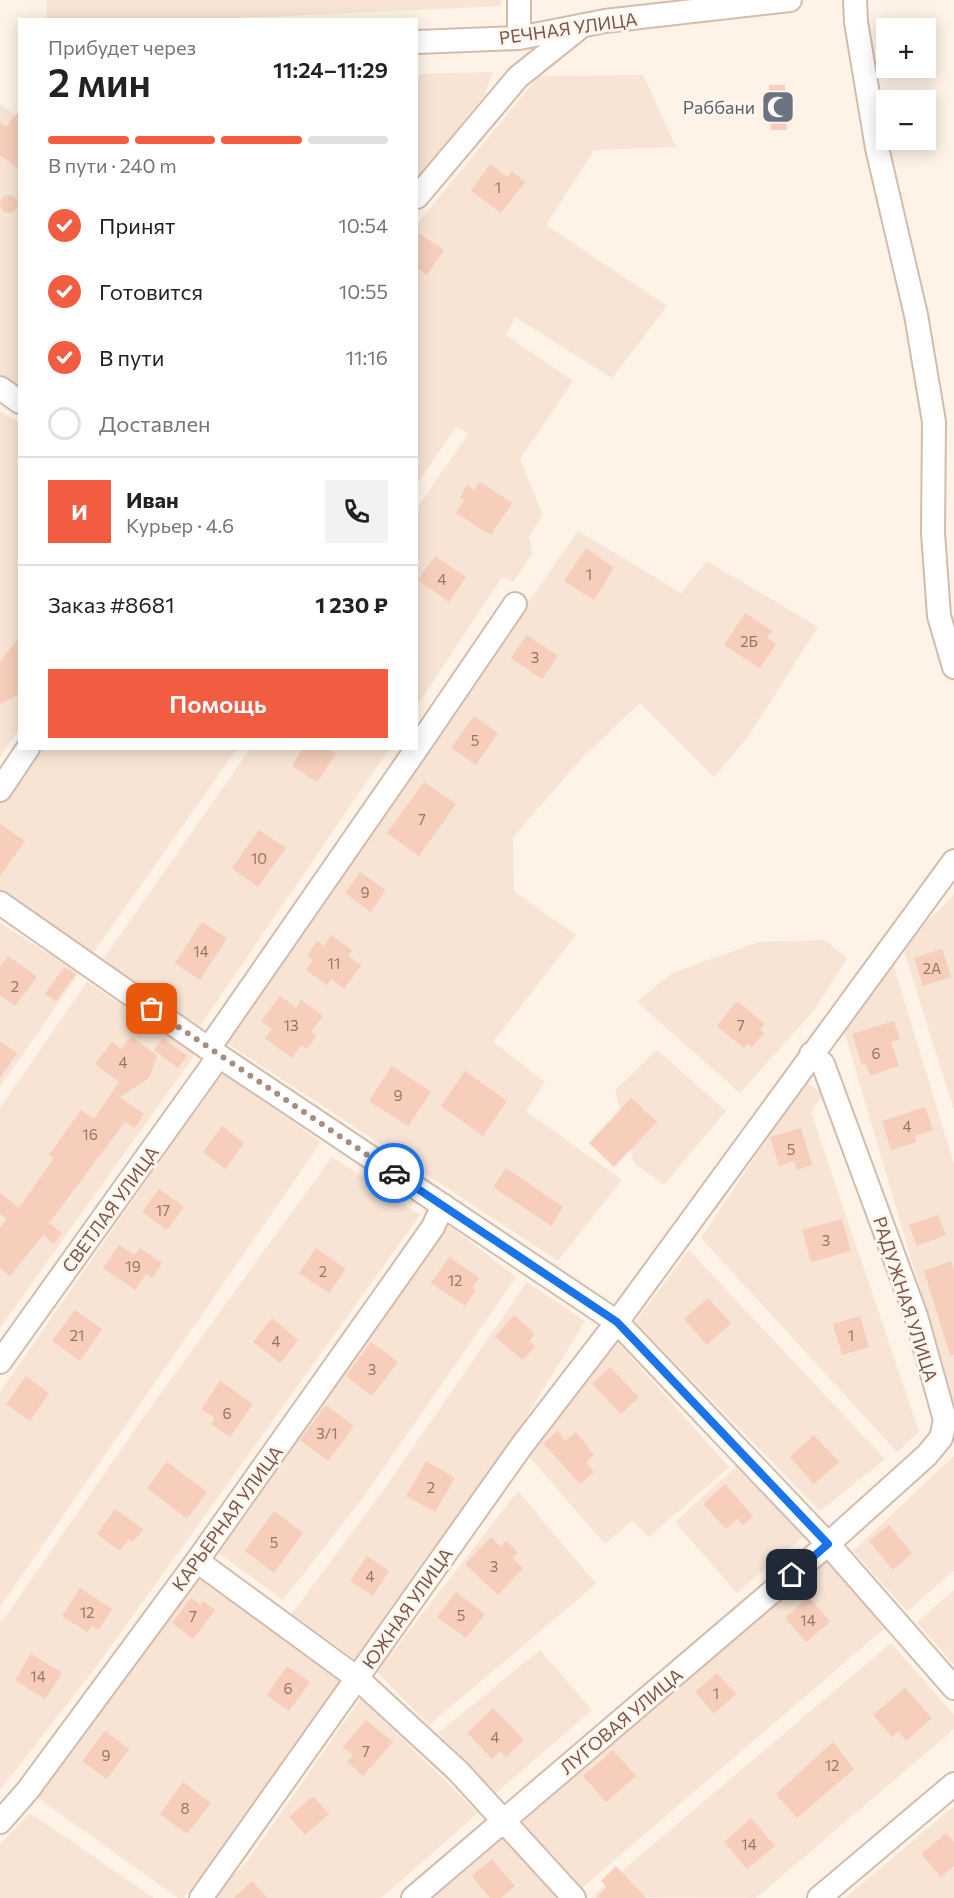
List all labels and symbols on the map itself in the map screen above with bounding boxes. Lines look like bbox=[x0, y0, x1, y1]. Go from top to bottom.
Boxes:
street label: РЕЧНАЯ УЛИЦА bbox=[497, 7, 639, 49]
mosque icon: Раббани bbox=[760, 89, 796, 125]
place label: Раббани bbox=[683, 96, 755, 118]
house number: 1 bbox=[495, 178, 501, 196]
house number: 1 bbox=[586, 565, 592, 583]
house number: 4 bbox=[438, 570, 447, 588]
house number: 2Б bbox=[740, 632, 758, 650]
house number: 3 bbox=[531, 648, 539, 666]
house number: 5 bbox=[471, 731, 479, 749]
house number: 7 bbox=[418, 810, 426, 828]
house number: 10 bbox=[251, 849, 267, 867]
house number: 9 bbox=[360, 883, 370, 901]
house number: 14 bbox=[193, 942, 209, 960]
house number: 11 bbox=[328, 954, 340, 972]
house number: 2А bbox=[923, 959, 941, 977]
house number: 2 bbox=[11, 977, 19, 995]
pin bbox=[126, 983, 177, 1034]
house number: 13 bbox=[284, 1016, 298, 1034]
house number: 7 bbox=[737, 1016, 745, 1034]
house number: 6 bbox=[871, 1044, 881, 1062]
house number: 4 bbox=[119, 1053, 128, 1071]
house number: 9 bbox=[393, 1086, 403, 1104]
house number: 4 bbox=[903, 1117, 912, 1135]
house number: 16 bbox=[82, 1125, 98, 1143]
house number: 5 bbox=[787, 1140, 795, 1158]
street label: СВЕТЛАЯ УЛИЦА bbox=[57, 1142, 163, 1276]
courier bbox=[364, 1143, 424, 1203]
house number: 17 bbox=[156, 1201, 170, 1219]
street label: РАДУЖНАЯ УЛИЦА bbox=[869, 1214, 943, 1384]
house number: 3 bbox=[822, 1231, 830, 1249]
house number: 19 bbox=[125, 1257, 141, 1275]
house number: 2 bbox=[319, 1262, 327, 1280]
house number: 12 bbox=[448, 1271, 462, 1289]
house number: 21 bbox=[70, 1326, 84, 1344]
house number: 1 bbox=[848, 1326, 854, 1344]
house number: 4 bbox=[272, 1332, 281, 1350]
house number: 3 bbox=[368, 1360, 376, 1378]
house number: 6 bbox=[222, 1404, 232, 1422]
house number: 3/1 bbox=[316, 1424, 338, 1442]
street label: КАРЬЕРНАЯ УЛИЦА bbox=[167, 1441, 287, 1595]
house number: 2 bbox=[427, 1478, 435, 1496]
house number: 5 bbox=[270, 1533, 278, 1551]
street label: ЮЖНАЯ УЛИЦА bbox=[357, 1543, 457, 1673]
pin bbox=[766, 1549, 817, 1600]
house number: 3 bbox=[490, 1557, 498, 1575]
house number: 4 bbox=[366, 1567, 375, 1585]
house number: 12 bbox=[80, 1603, 94, 1621]
house number: 5 bbox=[457, 1606, 465, 1624]
house number: 7 bbox=[189, 1607, 197, 1625]
house number: 14 bbox=[800, 1611, 816, 1629]
street label: ЛУГОВАЯ УЛИЦА bbox=[555, 1663, 687, 1779]
house number: 14 bbox=[30, 1667, 46, 1685]
house number: 6 bbox=[283, 1679, 293, 1697]
house number: 1 bbox=[713, 1684, 719, 1702]
house number: 4 bbox=[491, 1728, 500, 1746]
house number: 7 bbox=[362, 1742, 370, 1760]
house number: 9 bbox=[101, 1746, 111, 1764]
house number: 12 bbox=[825, 1756, 839, 1774]
house number: 8 bbox=[180, 1799, 190, 1817]
house number: 14 bbox=[741, 1835, 757, 1853]

